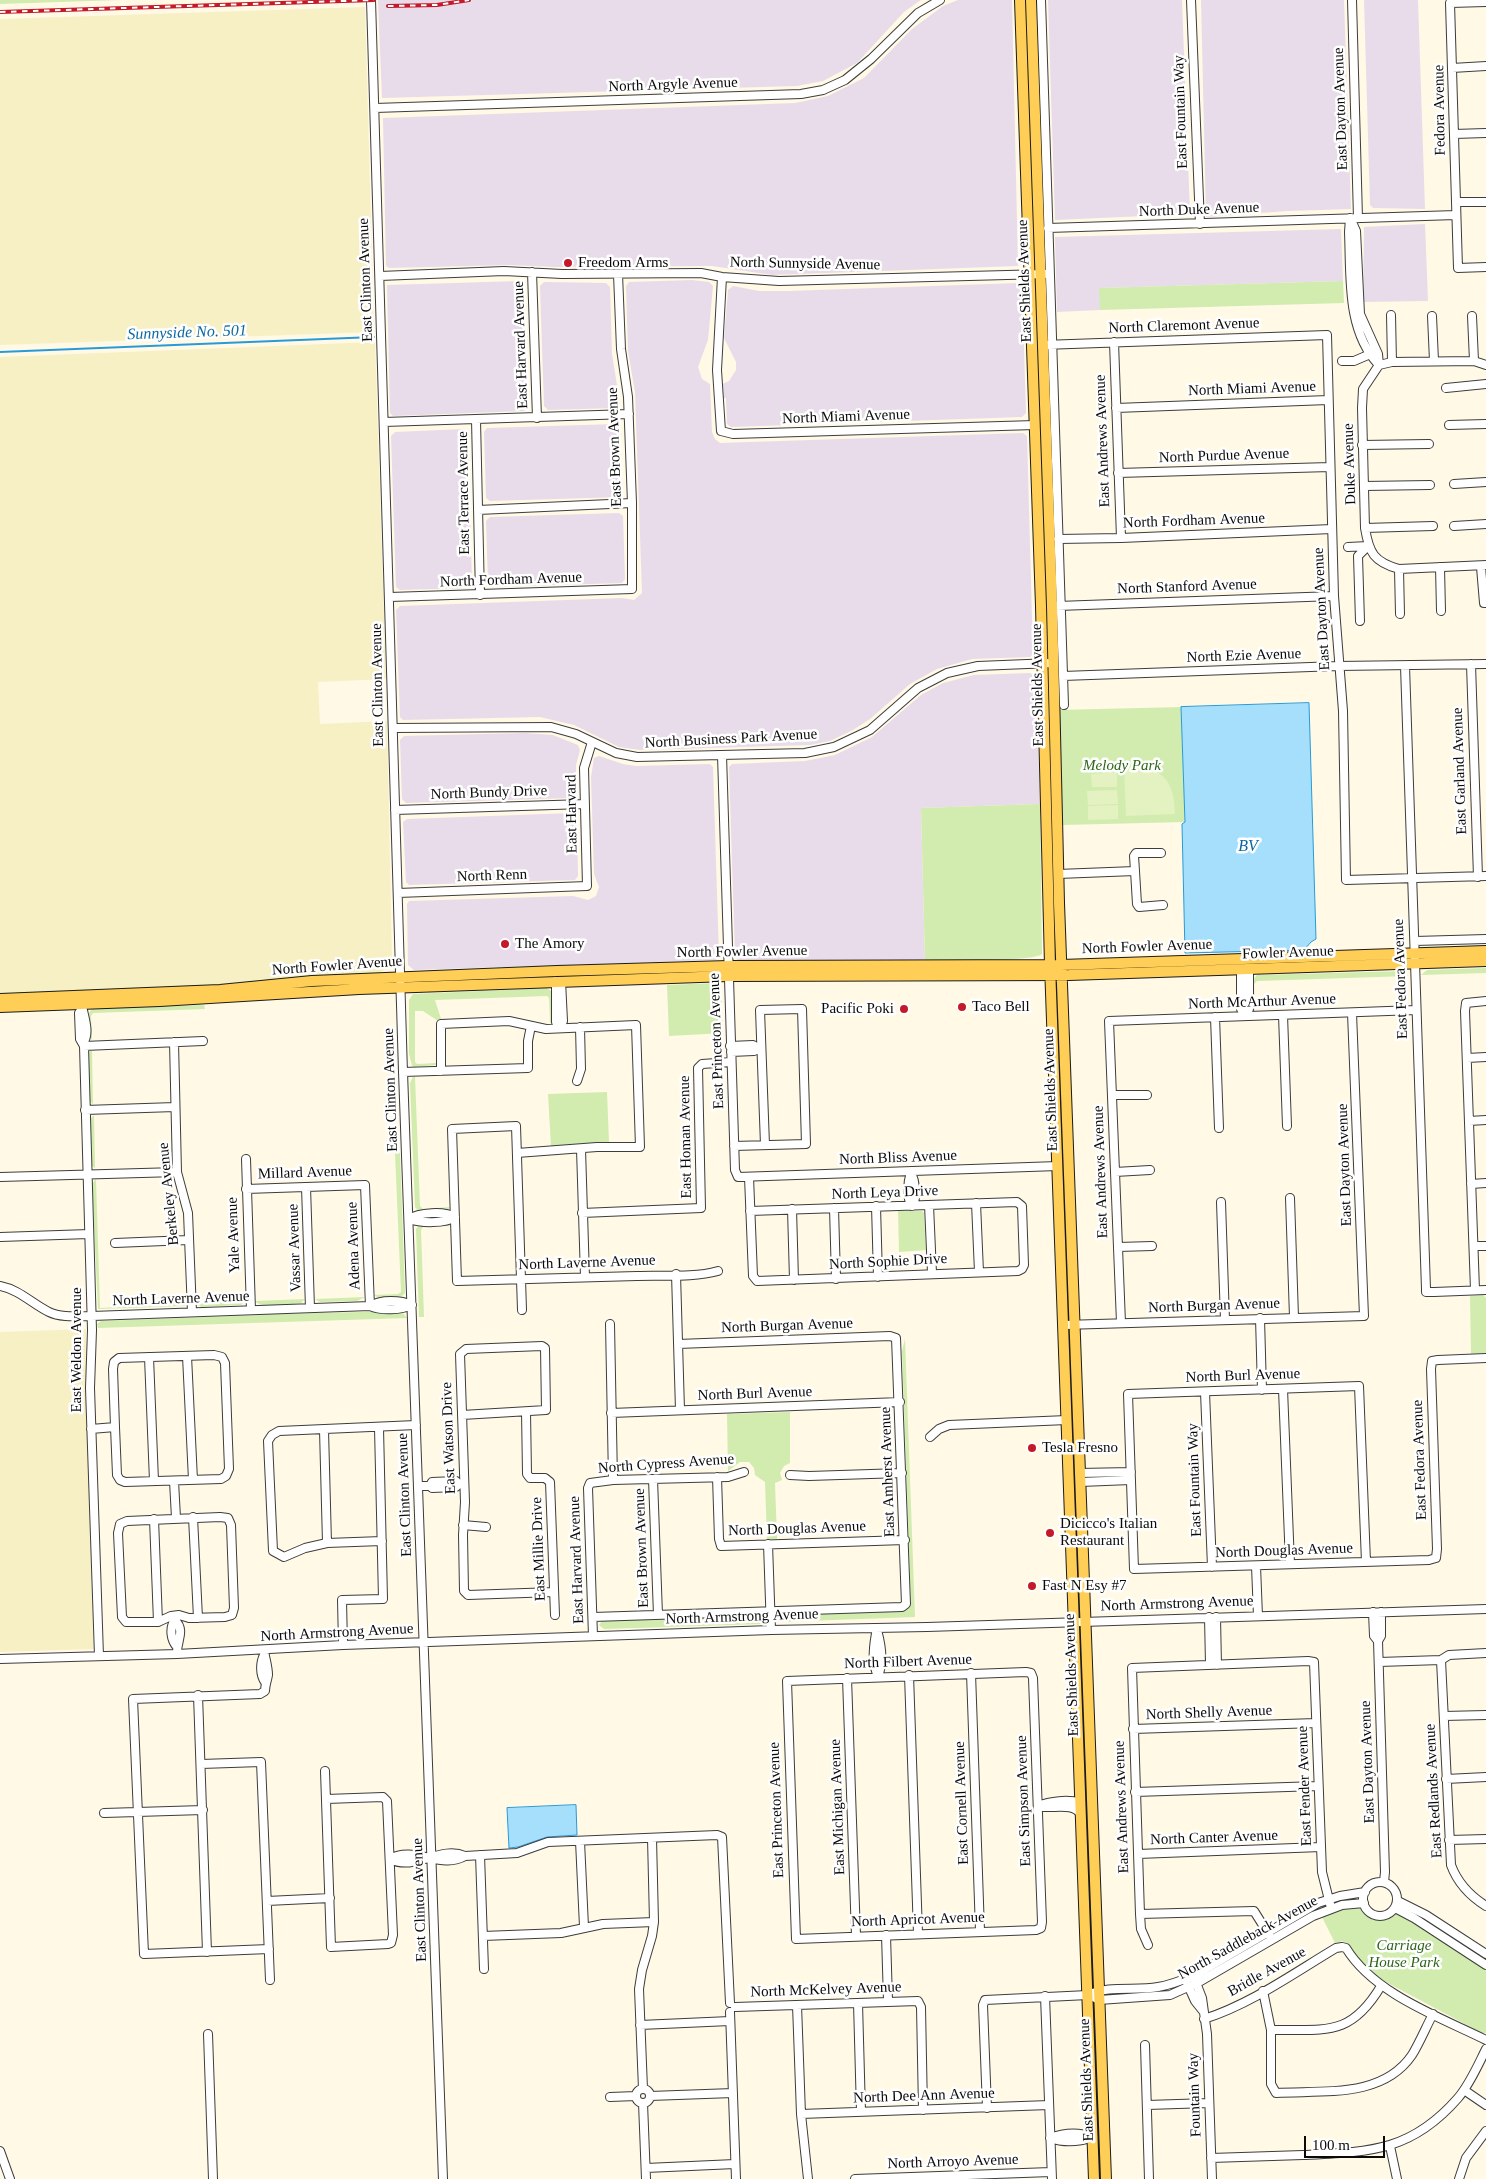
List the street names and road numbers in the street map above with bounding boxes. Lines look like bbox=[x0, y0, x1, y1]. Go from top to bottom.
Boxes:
street label: East Dayton Avenue bbox=[1330, 47, 1352, 171]
street label: East Fountain Way bbox=[1170, 55, 1192, 169]
street label: Fedora Avenue bbox=[1430, 64, 1450, 156]
street label: North Argyle Avenue bbox=[608, 74, 738, 96]
street label: North Duke Avenue bbox=[1138, 199, 1260, 221]
street label: East Clinton Avenue bbox=[355, 218, 377, 342]
street label: East Shields Avenue bbox=[1014, 219, 1036, 343]
street label: North Sunnyside Avenue bbox=[730, 254, 880, 274]
street label: East Harvard Avenue bbox=[510, 281, 532, 409]
street label: North Claremont Avenue bbox=[1108, 314, 1260, 338]
street label: East Andrews Avenue bbox=[1092, 374, 1114, 508]
street label: North Miami Avenue bbox=[1188, 378, 1316, 400]
street label: East Brown Avenue bbox=[604, 387, 626, 507]
street label: North Miami Avenue bbox=[782, 406, 910, 428]
street label: Duke Avenue bbox=[1340, 423, 1360, 505]
street label: East Terrace Avenue bbox=[454, 431, 474, 555]
street label: North Purdue Avenue bbox=[1158, 445, 1290, 467]
street label: North Fordham Avenue bbox=[1123, 510, 1265, 532]
street label: East Dayton Avenue bbox=[1310, 547, 1334, 671]
street label: North Fordham Avenue bbox=[440, 569, 582, 591]
street label: North Stanford Avenue bbox=[1117, 576, 1257, 598]
street label: East Clinton Avenue bbox=[368, 623, 388, 747]
street label: East Shields Avenue bbox=[1028, 623, 1048, 747]
street label: North Ezie Avenue bbox=[1186, 645, 1302, 667]
street label: East Garland Avenue bbox=[1449, 707, 1471, 835]
street label: North Business Park Avenue bbox=[644, 725, 818, 753]
street label: East Harvard bbox=[562, 774, 582, 854]
street label: North Bundy Drive bbox=[430, 782, 548, 804]
street label: North Renn bbox=[457, 866, 527, 886]
street label: East Fedora Avenue bbox=[1390, 918, 1412, 1040]
street label: North Fowler Avenue bbox=[1081, 936, 1213, 958]
street label: North Fowler Avenue bbox=[677, 942, 807, 962]
street label: Fowler Avenue bbox=[1242, 942, 1334, 964]
street label: North Fowler Avenue bbox=[271, 952, 403, 980]
street label: East Princeton Avenue bbox=[706, 973, 728, 1109]
street label: North McArthur Avenue bbox=[1188, 990, 1336, 1014]
street label: East Clinton Avenue bbox=[380, 1028, 402, 1152]
street label: East Shields Avenue bbox=[1040, 1028, 1062, 1152]
street label: East Homan Avenue bbox=[676, 1075, 696, 1199]
street label: East Dayton Avenue bbox=[1334, 1103, 1356, 1227]
street label: East Andrews Avenue bbox=[1090, 1105, 1112, 1239]
street label: Berkeley Avenue bbox=[155, 1142, 183, 1246]
street label: North Bliss Avenue bbox=[839, 1147, 957, 1169]
street label: Millard Avenue bbox=[258, 1162, 352, 1184]
street label: North Leya Drive bbox=[831, 1182, 939, 1204]
street label: Yale Avenue bbox=[224, 1197, 244, 1273]
street label: Adena Avenue bbox=[343, 1201, 365, 1291]
street label: Vassar Avenue bbox=[284, 1203, 306, 1293]
street label: North Sophie Drive bbox=[828, 1250, 948, 1274]
street label: North Laverne Avenue bbox=[518, 1252, 656, 1274]
street label: East Weldon Avenue bbox=[68, 1287, 86, 1413]
street label: North Laverne Avenue bbox=[112, 1288, 250, 1310]
street label: North Burgan Avenue bbox=[1148, 1295, 1280, 1317]
street label: North Burgan Avenue bbox=[721, 1315, 853, 1337]
street label: North Burl Avenue bbox=[1185, 1365, 1301, 1387]
street label: East Watson Drive bbox=[438, 1382, 460, 1494]
street label: North Burl Avenue bbox=[697, 1383, 813, 1405]
street label: East Fedora Avenue bbox=[1409, 1399, 1431, 1521]
street label: East Amherst Avenue bbox=[877, 1406, 899, 1538]
street label: East Fountain Way bbox=[1184, 1423, 1206, 1537]
street label: East Clinton Avenue bbox=[394, 1433, 416, 1557]
street label: North Cypress Avenue bbox=[597, 1450, 735, 1478]
street label: East Brown Avenue bbox=[631, 1488, 653, 1608]
street label: East Harvard Avenue bbox=[566, 1496, 588, 1624]
street label: East Millie Drive bbox=[528, 1497, 550, 1601]
street label: North Douglas Avenue bbox=[728, 1518, 866, 1540]
street label: North Douglas Avenue bbox=[1215, 1540, 1353, 1562]
street label: North Armstrong Avenue bbox=[1100, 1592, 1254, 1616]
street label: North Armstrong Avenue bbox=[665, 1605, 819, 1629]
street label: East Shields Avenue bbox=[1061, 1613, 1083, 1737]
street label: North Armstrong Avenue bbox=[260, 1620, 414, 1646]
street label: North Filbert Avenue bbox=[844, 1651, 972, 1673]
street label: East Dayton Avenue bbox=[1357, 1700, 1379, 1824]
street label: North Shelly Avenue bbox=[1146, 1702, 1272, 1724]
street label: East Redlands Avenue bbox=[1421, 1723, 1447, 1859]
street label: East Fender Avenue bbox=[1294, 1725, 1316, 1847]
street label: East Simpson Avenue bbox=[1013, 1735, 1035, 1867]
street label: East Michigan Avenue bbox=[827, 1739, 849, 1875]
street label: East Andrews Avenue bbox=[1111, 1740, 1133, 1874]
street label: East Cornell Avenue bbox=[951, 1741, 973, 1865]
street label: East Princeton Avenue bbox=[766, 1742, 788, 1878]
street label: North Canter Avenue bbox=[1150, 1827, 1278, 1849]
street label: East Clinton Avenue bbox=[409, 1838, 431, 1962]
street label: North Saddleback Avenue bbox=[1175, 1892, 1321, 1984]
street label: North Apricot Avenue bbox=[851, 1909, 985, 1931]
street label: Bridle Avenue bbox=[1225, 1943, 1309, 2001]
street label: North McKelvey Avenue bbox=[750, 1978, 902, 2002]
street label: East Shields Avenue bbox=[1076, 2018, 1098, 2142]
street label: Fountain Way bbox=[1185, 2053, 1205, 2137]
street label: North Dee Ann Avenue bbox=[853, 2085, 995, 2107]
street label: North Arroyo Avenue bbox=[887, 2151, 1019, 2173]

